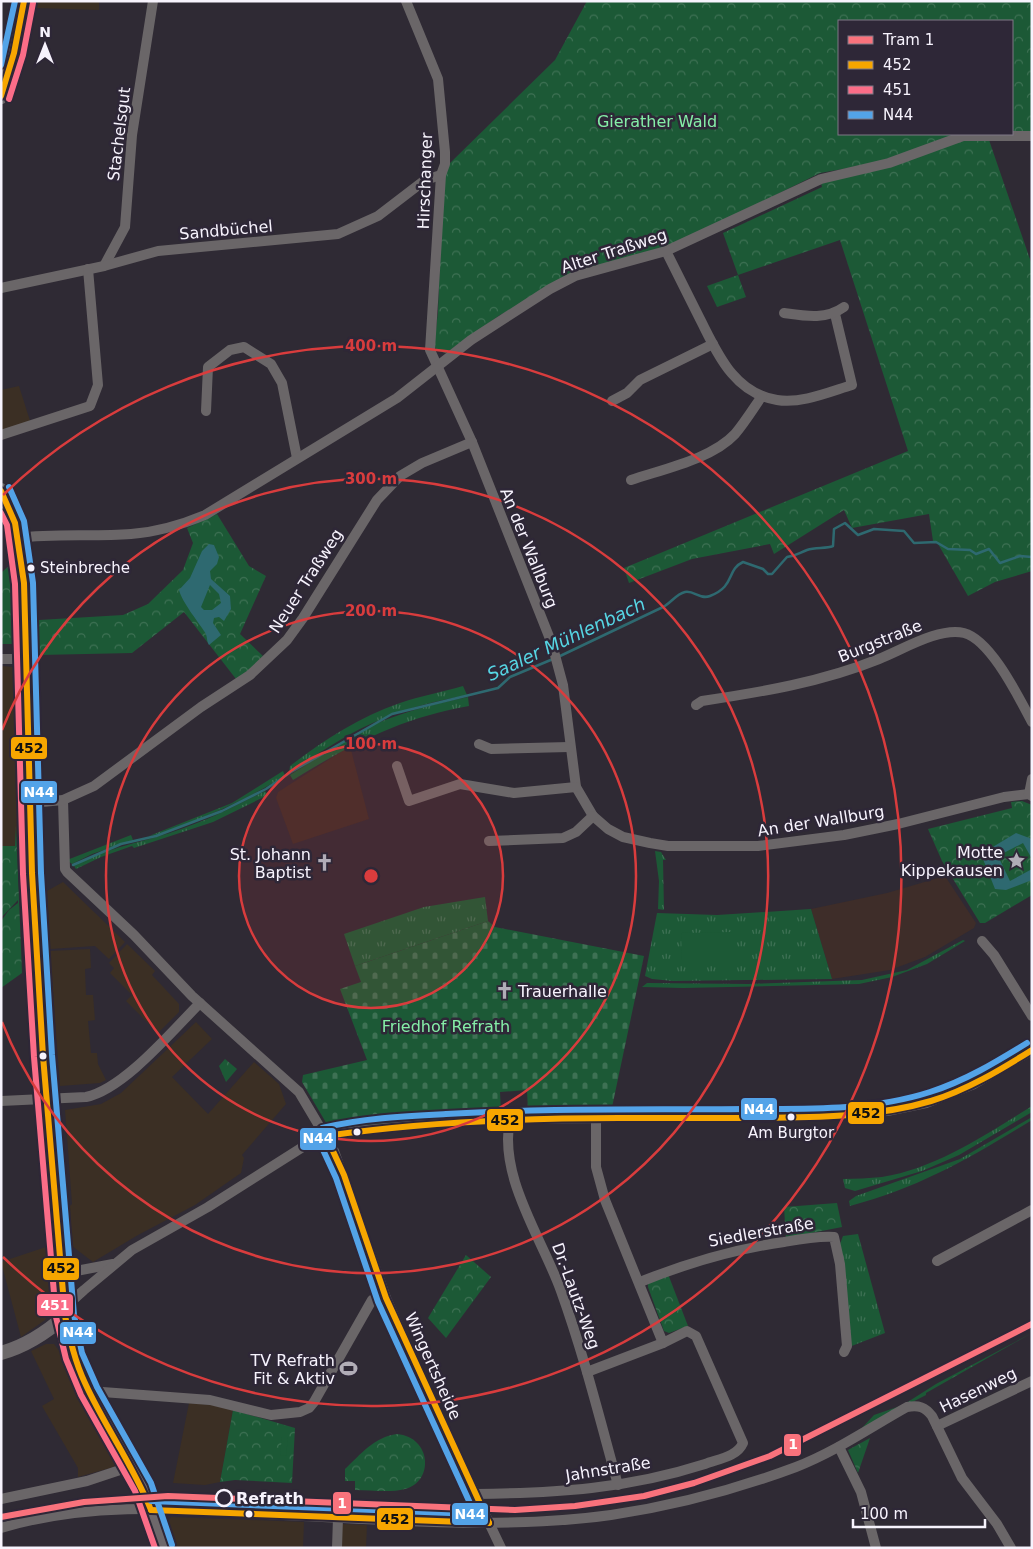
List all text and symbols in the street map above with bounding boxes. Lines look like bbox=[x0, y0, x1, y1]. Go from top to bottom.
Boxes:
north arrow bbox=[20, 20, 70, 70]
legend bbox=[838, 20, 1013, 135]
text: N bbox=[39, 24, 51, 40]
text: Tram 1 bbox=[882, 31, 934, 49]
text: 452 bbox=[883, 56, 912, 74]
text: 451 bbox=[883, 81, 912, 99]
street label: Stachelsgut bbox=[104, 86, 134, 182]
text: N44 bbox=[883, 106, 913, 124]
park label: Gierather Wald bbox=[597, 112, 717, 131]
street label: Hirschanger bbox=[414, 132, 436, 230]
street label: Sandbüchel bbox=[178, 216, 274, 244]
street label: Alter Traßweg bbox=[559, 225, 669, 277]
text: 400 m bbox=[345, 337, 397, 355]
text: 300 m bbox=[345, 470, 397, 488]
street label: An der Wallburg bbox=[496, 485, 562, 611]
street label: Neuer Traßweg bbox=[265, 525, 347, 637]
place label: Steinbreche bbox=[40, 559, 130, 577]
marker: Steinbreche bbox=[26, 563, 36, 573]
water label: Saaler Mühlenbach bbox=[483, 593, 649, 685]
text: 200 m bbox=[345, 602, 397, 620]
street label: Burgstraße bbox=[835, 616, 925, 666]
text: 100 m bbox=[345, 735, 397, 753]
line badge: 452 bbox=[10, 736, 48, 760]
text: 452 bbox=[14, 740, 44, 756]
line badge: N44 bbox=[20, 780, 58, 804]
text: N44 bbox=[23, 784, 55, 800]
street label: An der Wallburg bbox=[756, 802, 886, 840]
place label: Motte Kippekausen bbox=[901, 843, 1003, 880]
place label: St. Johann Baptist bbox=[230, 845, 311, 882]
place icon: Motte Kippekausen bbox=[1007, 851, 1027, 871]
church icon: St. Johann Baptist bbox=[315, 853, 335, 873]
centre of rings bbox=[362, 867, 380, 885]
church icon: Trauerhalle bbox=[494, 981, 514, 1001]
place label: Trauerhalle bbox=[517, 982, 607, 1001]
park label: Friedhof Refrath bbox=[382, 1017, 510, 1036]
unlabelled marker bbox=[38, 1051, 48, 1061]
line badge: N44 bbox=[740, 1097, 778, 1121]
text: N44 bbox=[743, 1101, 775, 1117]
line badge: 452 bbox=[847, 1101, 885, 1125]
text: 452 bbox=[851, 1105, 881, 1121]
line badge: 452 bbox=[486, 1108, 524, 1132]
text: 452 bbox=[490, 1112, 520, 1128]
marker: Am Burgtor bbox=[786, 1112, 796, 1122]
place label: Am Burgtor bbox=[748, 1124, 835, 1142]
line badge: N44 bbox=[299, 1127, 337, 1151]
unlabelled marker bbox=[352, 1127, 362, 1137]
text: N44 bbox=[302, 1130, 334, 1146]
street label: Siedlerstraße bbox=[707, 1213, 815, 1251]
street label: Dr.-Lautz-Weg bbox=[548, 1240, 604, 1352]
line badge: 452 bbox=[42, 1257, 80, 1281]
text: 452 bbox=[46, 1260, 76, 1276]
line badge: 451 bbox=[36, 1293, 74, 1317]
text: 451 bbox=[40, 1297, 70, 1313]
street label: Wingertsheide bbox=[401, 1309, 465, 1423]
line badge: N44 bbox=[59, 1321, 97, 1345]
text: N44 bbox=[62, 1324, 94, 1340]
place label: TV Refrath Fit & Aktiv bbox=[250, 1351, 335, 1388]
sports icon: TV Refrath Fit & Aktiv bbox=[339, 1359, 359, 1379]
street label: Hasenweg bbox=[936, 1363, 1020, 1417]
line badge: 1 bbox=[783, 1433, 802, 1457]
text: 1 bbox=[788, 1436, 798, 1452]
street label: Jahnstraße bbox=[563, 1453, 652, 1485]
marker: Refrath bbox=[215, 1489, 233, 1507]
place label: Refrath bbox=[236, 1489, 304, 1508]
line badge: 1 bbox=[332, 1491, 352, 1515]
text: 1 bbox=[337, 1495, 347, 1511]
scale bar bbox=[853, 1496, 986, 1528]
line badge: N44 bbox=[451, 1502, 489, 1526]
text: 100 m bbox=[860, 1505, 908, 1523]
text: N44 bbox=[454, 1506, 486, 1522]
line badge: 452 bbox=[376, 1507, 414, 1531]
unlabelled marker bbox=[244, 1509, 254, 1519]
text: 452 bbox=[380, 1511, 410, 1527]

